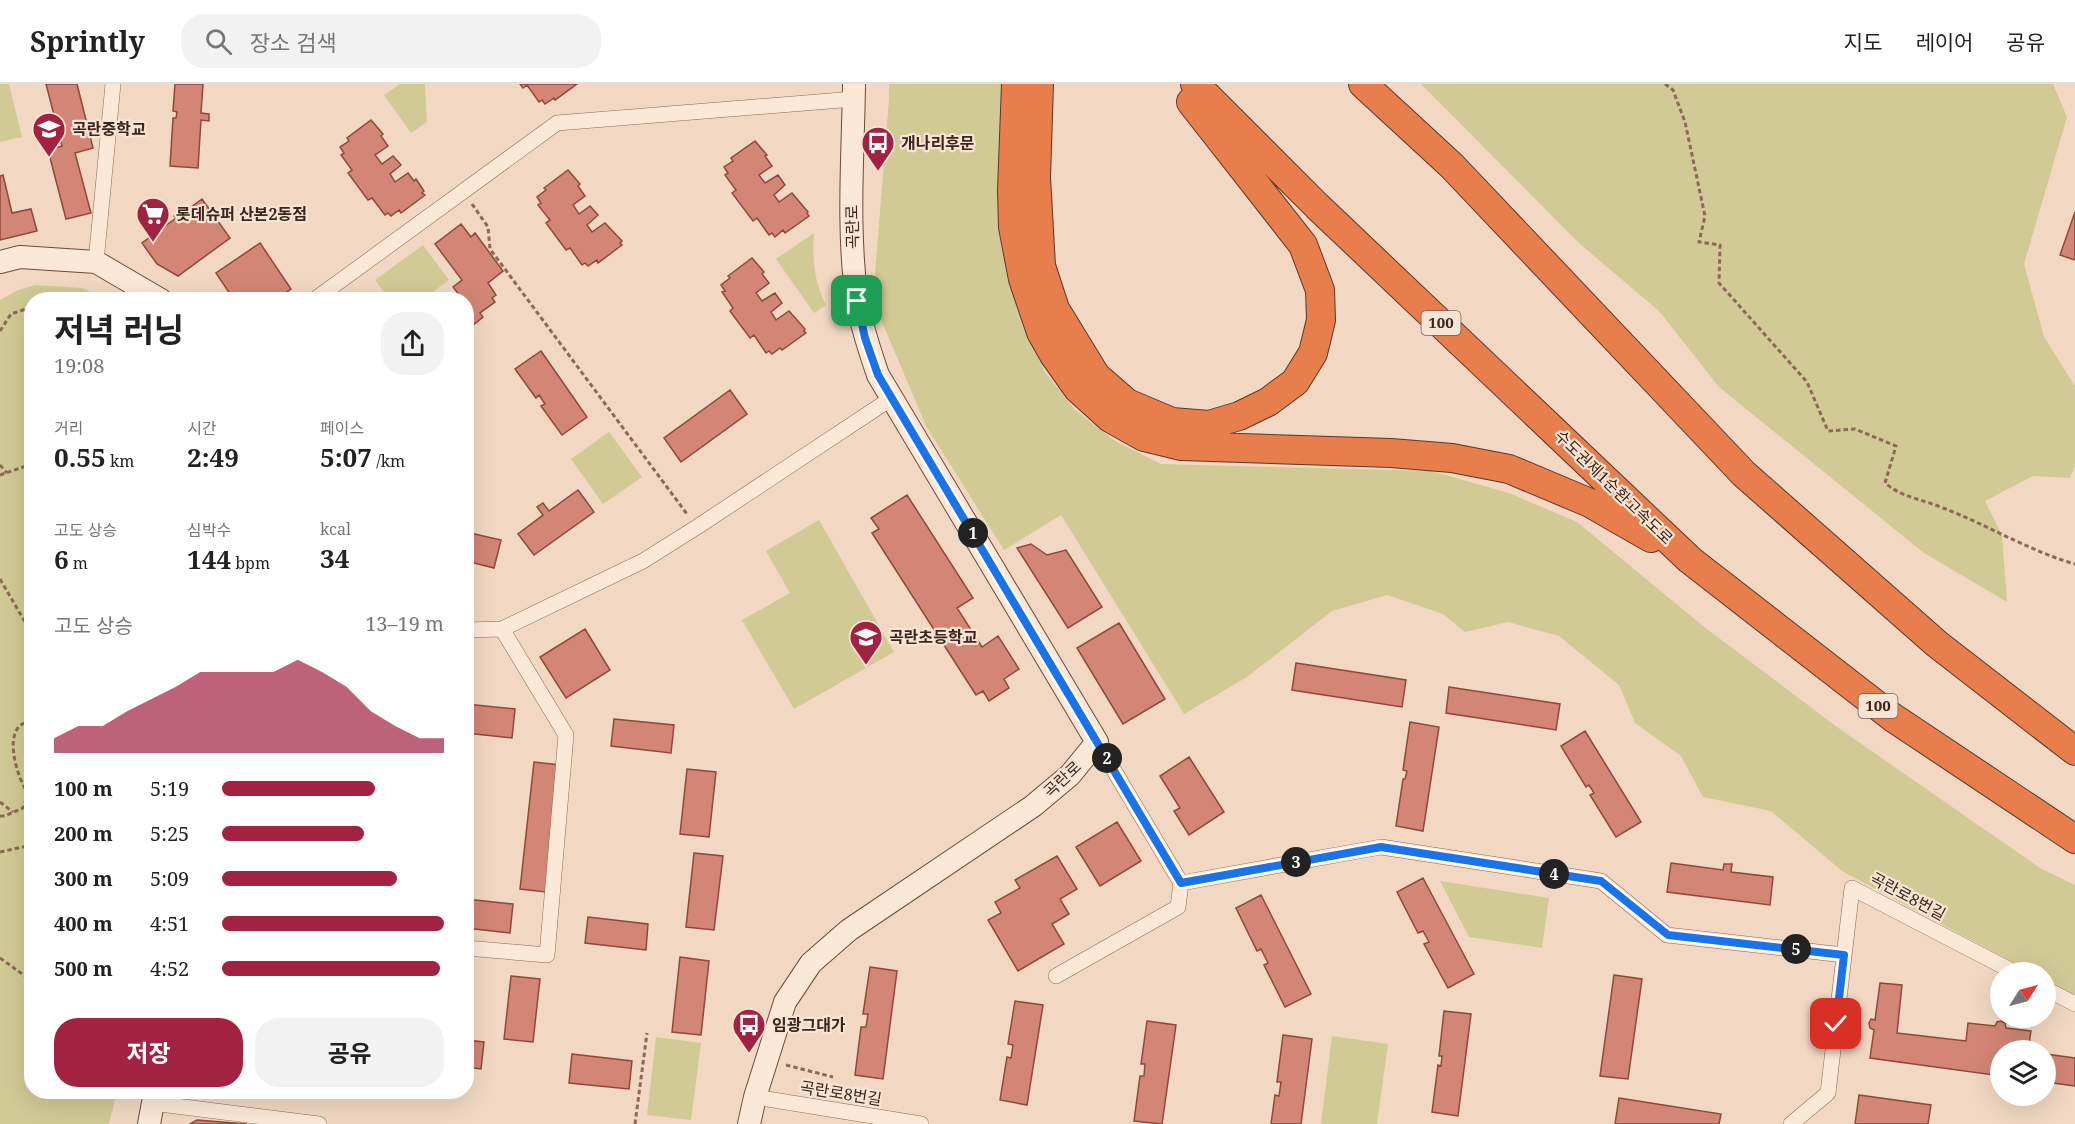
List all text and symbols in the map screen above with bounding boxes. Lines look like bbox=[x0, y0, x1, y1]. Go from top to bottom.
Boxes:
search box bbox=[181, 14, 601, 68]
text: Sprintly bbox=[30, 22, 145, 60]
icon: search bbox=[202, 25, 235, 58]
text: 장소 검색 bbox=[250, 27, 337, 57]
text: 지도 bbox=[1844, 28, 1882, 56]
text: 레이어 bbox=[1915, 28, 1973, 56]
text: 공유 bbox=[2006, 28, 2045, 56]
school or university icon: 곡란중학교 bbox=[31, 111, 67, 158]
place label: 곡란중학교 bbox=[72, 118, 146, 140]
bus stop icon: 개나리후문 bbox=[860, 125, 896, 172]
place label: 개나리후문 bbox=[901, 132, 975, 154]
supermarket icon: 롯데슈퍼 산본2동점 bbox=[135, 196, 171, 243]
place label: 롯데슈퍼 산본2동점 bbox=[176, 203, 307, 225]
street label: 곡란로 bbox=[841, 204, 863, 249]
pin bbox=[831, 275, 882, 326]
icon: arrive bbox=[840, 284, 873, 317]
text: 저녁 러닝 bbox=[54, 307, 184, 352]
road number: 100 bbox=[1422, 311, 1460, 335]
button: share bbox=[381, 312, 444, 375]
text: 19:08 bbox=[54, 352, 104, 379]
text: 거리 bbox=[54, 417, 83, 439]
text: 시간 bbox=[187, 417, 216, 439]
text: 페이스 bbox=[320, 417, 364, 439]
street label: 수도권제1순환고속도로 bbox=[1550, 425, 1678, 549]
text: 0.55 bbox=[54, 439, 106, 475]
text: 2:49 bbox=[187, 439, 239, 475]
text: 5:07 bbox=[320, 439, 372, 475]
text: km bbox=[106, 450, 134, 472]
text: /km bbox=[372, 450, 405, 472]
text: kcal bbox=[320, 518, 351, 540]
pin: 1 bbox=[958, 518, 988, 548]
text: 고도 상승 bbox=[54, 519, 117, 541]
text: 심박수 bbox=[187, 519, 231, 541]
text: 1 bbox=[968, 522, 978, 544]
text: 34 bbox=[320, 540, 349, 576]
text: 6 bbox=[54, 541, 69, 577]
text: 144 bbox=[187, 541, 231, 577]
text: m bbox=[69, 552, 88, 574]
text: bpm bbox=[231, 552, 270, 574]
text: 13–19 m bbox=[365, 610, 444, 637]
text: 고도 상승 bbox=[54, 612, 133, 639]
school or university icon: 곡란초등학교 bbox=[848, 619, 884, 666]
place label: 곡란초등학교 bbox=[889, 626, 978, 648]
road number: 100 bbox=[1858, 694, 1898, 718]
pin: 2 bbox=[1092, 743, 1122, 773]
text: 2 bbox=[1102, 747, 1112, 769]
street label: 곡란로 bbox=[1038, 756, 1086, 802]
text: 100 m bbox=[54, 775, 113, 802]
text: 5:19 bbox=[150, 775, 189, 802]
text: 200 m bbox=[54, 820, 113, 847]
text: 5:25 bbox=[150, 820, 189, 847]
pin: 3 bbox=[1281, 847, 1311, 877]
text: 3 bbox=[1291, 851, 1301, 873]
pin: 4 bbox=[1539, 859, 1569, 889]
text: 4 bbox=[1549, 863, 1559, 885]
text: 300 m bbox=[54, 865, 113, 892]
text: 5:09 bbox=[150, 865, 189, 892]
street label: 곡란로8번길 bbox=[1866, 867, 1950, 925]
text: 400 m bbox=[54, 910, 113, 937]
text: 4:51 bbox=[150, 910, 189, 937]
pin: 5 bbox=[1781, 934, 1811, 964]
text: 5 bbox=[1791, 938, 1801, 960]
text: 500 m bbox=[54, 955, 113, 982]
text: 4:52 bbox=[150, 955, 189, 982]
north arrow bbox=[1990, 962, 2056, 1028]
map controls bbox=[1990, 962, 2056, 1106]
pin bbox=[1810, 998, 1861, 1049]
bus stop icon: 임광그대가 bbox=[731, 1007, 767, 1054]
icon: check bbox=[1819, 1007, 1852, 1040]
place label: 임광그대가 bbox=[772, 1014, 846, 1036]
button: 저장 bbox=[54, 1018, 243, 1087]
button: 공유 bbox=[255, 1018, 444, 1087]
button: layers bbox=[1990, 1040, 2056, 1106]
street label: 곡란로8번길 bbox=[799, 1076, 883, 1110]

